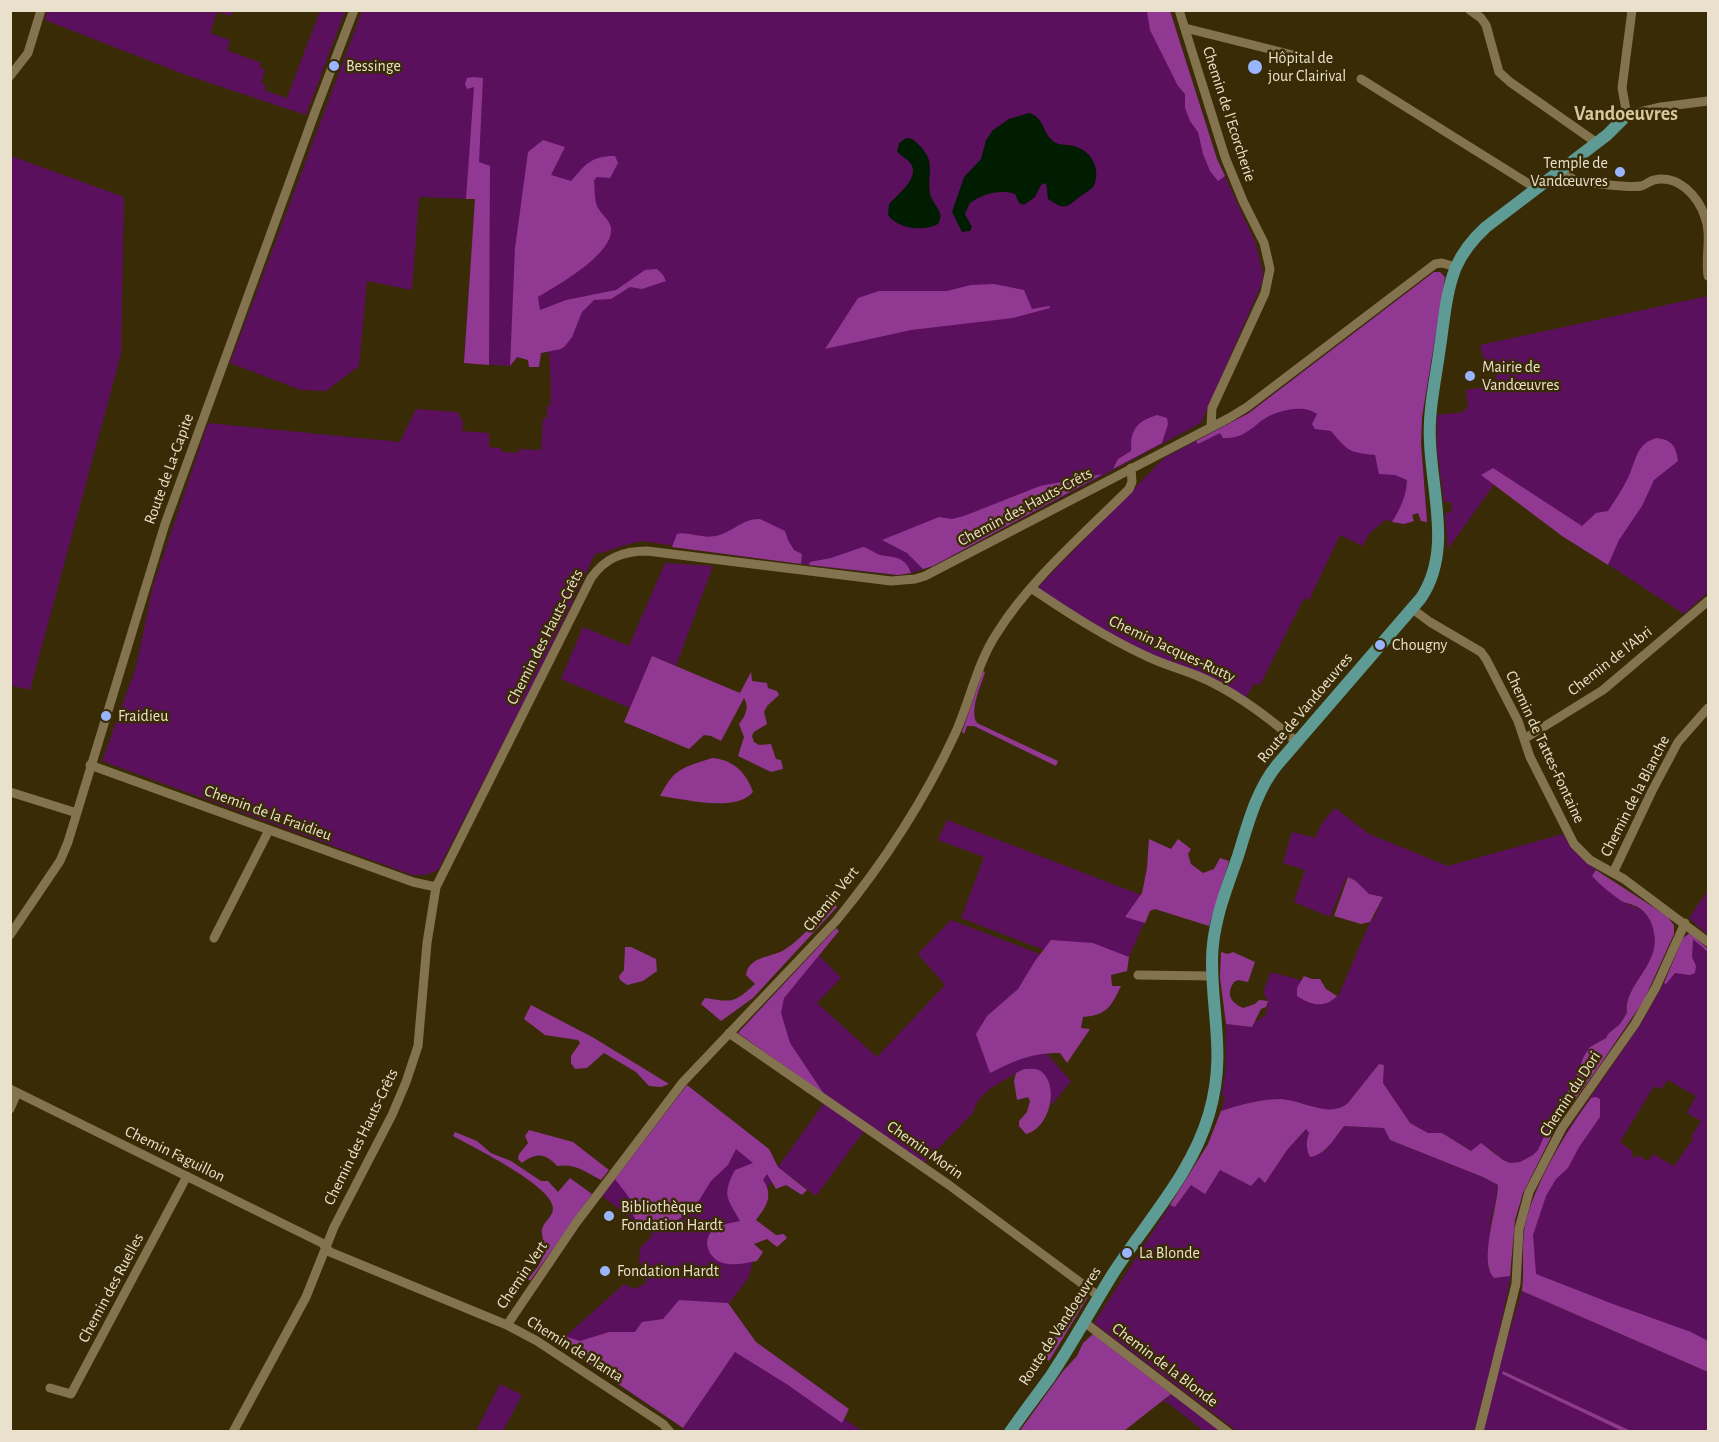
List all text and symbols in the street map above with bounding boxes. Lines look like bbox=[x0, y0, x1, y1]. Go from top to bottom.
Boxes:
street label: Chemin de l'Ecorcherie bbox=[1198, 44, 1260, 184]
place label: Hôpital de jour Clairival bbox=[1268, 48, 1346, 86]
place label: Bessinge bbox=[346, 56, 401, 76]
marker: Hôpital de jour Clairival bbox=[1246, 58, 1264, 76]
marker: Bessinge bbox=[327, 59, 341, 73]
district label: Vandoeuvres bbox=[1574, 102, 1678, 126]
place label: Temple de Vandœuvres bbox=[1530, 153, 1608, 191]
marker: Temple de Vandœuvres bbox=[1613, 165, 1627, 179]
place label: Mairie de Vandœuvres bbox=[1482, 357, 1560, 395]
marker: Mairie de Vandœuvres bbox=[1463, 369, 1477, 383]
street label: Route de La-Capite bbox=[140, 411, 198, 527]
street label: Chemin des Hauts-Crêts bbox=[955, 463, 1095, 551]
street label: Chemin des Hauts-Crêts bbox=[503, 566, 587, 708]
street label: Chemin Jacques-Rutty bbox=[1106, 611, 1238, 687]
street label: Chemin de l'Abri bbox=[1564, 622, 1656, 700]
place label: Chougny bbox=[1392, 635, 1447, 655]
marker: Chougny bbox=[1373, 638, 1387, 652]
street label: Route de Vandoeuvres bbox=[1253, 649, 1357, 767]
street label: Chemin de Tattes-Fontaine bbox=[1501, 668, 1589, 826]
place label: Fraidieu bbox=[118, 706, 168, 726]
marker: Fraidieu bbox=[99, 709, 113, 723]
street label: Chemin de la Blanche bbox=[1596, 732, 1674, 860]
street label: Chemin de la Fraidieu bbox=[202, 781, 334, 845]
street label: Chemin Vert bbox=[799, 863, 863, 935]
street label: Chemin du Dori bbox=[1535, 1048, 1605, 1140]
street label: Chemin des Hauts-Crêts bbox=[320, 1066, 402, 1208]
street label: Chemin Morin bbox=[883, 1117, 967, 1183]
street label: Chemin Faguillon bbox=[122, 1121, 228, 1187]
place label: Bibliothèque Fondation Hardt bbox=[621, 1197, 723, 1235]
marker: Bibliothèque Fondation Hardt bbox=[602, 1209, 616, 1223]
street label: Chemin des Ruelles bbox=[74, 1230, 148, 1346]
street label: Chemin Vert bbox=[492, 1237, 552, 1313]
place label: La Blonde bbox=[1139, 1243, 1200, 1263]
marker: La Blonde bbox=[1120, 1246, 1134, 1260]
place label: Fondation Hardt bbox=[617, 1261, 719, 1281]
street label: Route de Vandoeuvres bbox=[1014, 1263, 1106, 1389]
marker: Fondation Hardt bbox=[598, 1264, 612, 1278]
street label: Chemin de Planta bbox=[523, 1312, 627, 1386]
street label: Chemin de la Blonde bbox=[1108, 1319, 1222, 1411]

